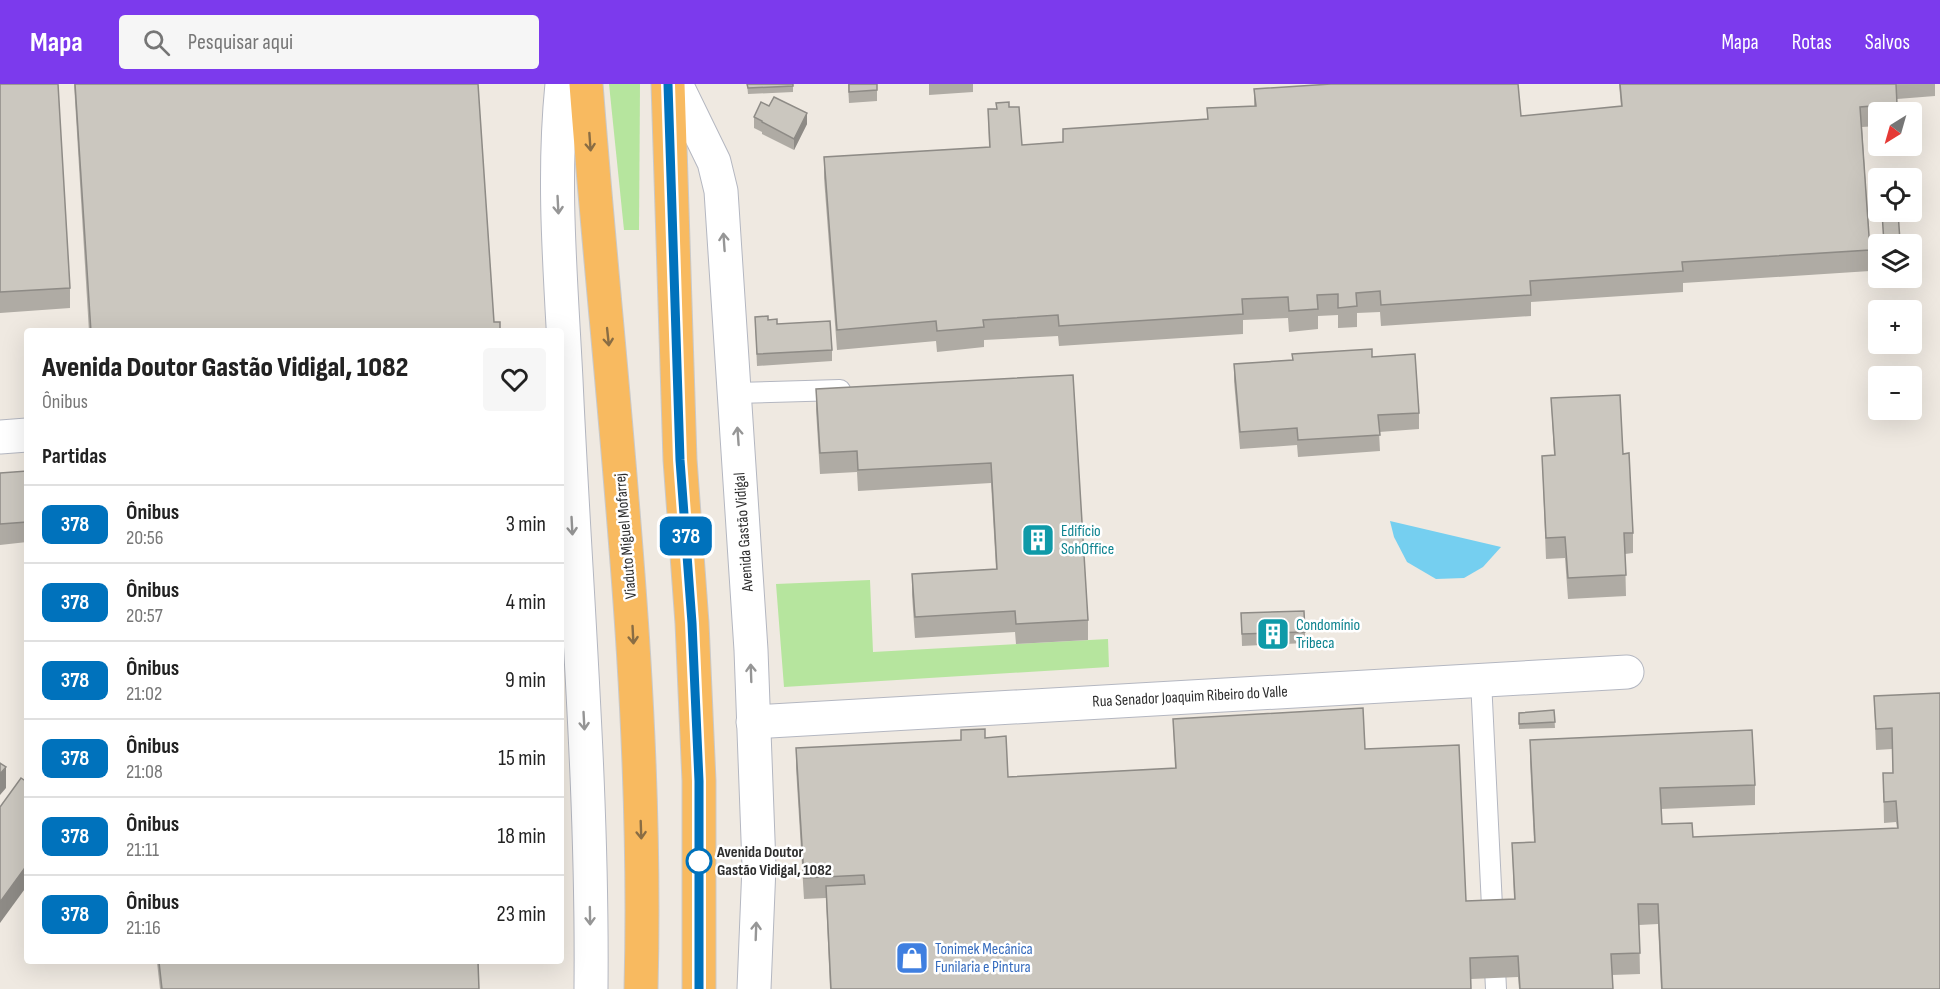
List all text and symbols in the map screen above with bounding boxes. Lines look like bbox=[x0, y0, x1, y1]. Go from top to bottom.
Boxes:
search box bbox=[119, 15, 539, 69]
text: Mapa bbox=[30, 26, 83, 59]
icon: search bbox=[140, 26, 173, 59]
text: Pesquisar aqui bbox=[188, 29, 293, 56]
text: Mapa bbox=[1721, 30, 1759, 55]
text: Rotas bbox=[1792, 30, 1832, 55]
text: Salvos bbox=[1865, 30, 1910, 55]
north arrow bbox=[1868, 102, 1922, 156]
map controls bbox=[1868, 102, 1922, 420]
one-way arrow bbox=[585, 132, 596, 152]
button: locate bbox=[1868, 168, 1922, 222]
one-way arrow bbox=[552, 195, 563, 215]
one-way arrow bbox=[719, 232, 730, 252]
button: layers bbox=[1868, 234, 1922, 288]
button: + bbox=[1868, 300, 1922, 354]
one-way arrow bbox=[603, 326, 614, 346]
button: heart bbox=[483, 348, 546, 411]
text: Avenida Doutor Gastão Vidigal, 1082 bbox=[42, 351, 408, 384]
button: − bbox=[1868, 366, 1922, 420]
text: Ônibus bbox=[42, 390, 88, 414]
one-way arrow bbox=[732, 427, 743, 447]
text: Partidas bbox=[42, 443, 107, 470]
street label: Viaduto Miguel Mofarrej bbox=[611, 472, 641, 600]
street label: Avenida Gastão Vidigal bbox=[730, 472, 758, 593]
text: Ônibus bbox=[126, 499, 179, 526]
text: 3 min bbox=[506, 511, 546, 538]
text: 378 bbox=[61, 512, 89, 537]
one-way arrow bbox=[567, 516, 578, 535]
line badge: 378 bbox=[652, 516, 720, 556]
building icon: Edifício SohOffice bbox=[1020, 522, 1056, 558]
place label: Edifício SohOffice bbox=[1061, 522, 1114, 559]
text: 378 bbox=[672, 524, 700, 549]
text: 20:56 bbox=[126, 526, 163, 550]
text: Ônibus bbox=[126, 577, 179, 604]
text: 4 min bbox=[506, 589, 546, 616]
text: 378 bbox=[61, 590, 89, 615]
text: 20:57 bbox=[126, 604, 163, 628]
building icon: Condomínio Tribeca bbox=[1255, 616, 1291, 652]
place label: Condomínio Tribeca bbox=[1296, 616, 1360, 653]
one-way arrow bbox=[628, 625, 639, 645]
text: Ônibus bbox=[126, 655, 179, 682]
one-way arrow bbox=[746, 663, 757, 683]
text: 9 min bbox=[505, 667, 546, 694]
text: 378 bbox=[61, 668, 89, 693]
text: 21:02 bbox=[126, 682, 162, 706]
street label: Rua Senador Joaquim Ribeiro do Valle bbox=[1092, 682, 1288, 712]
one-way arrow bbox=[578, 710, 589, 730]
text: Ônibus bbox=[126, 733, 179, 760]
text: 15 min bbox=[498, 745, 546, 772]
text: 378 bbox=[61, 746, 89, 771]
text: 21:08 bbox=[126, 760, 163, 784]
text: Ônibus bbox=[126, 811, 179, 838]
one-way arrow bbox=[635, 820, 646, 840]
text: 18 min bbox=[498, 823, 546, 850]
text: 378 bbox=[61, 824, 89, 849]
text: 21:11 bbox=[126, 838, 159, 862]
place label: Avenida Doutor Gastão Vidigal, 1082 bbox=[716, 843, 832, 880]
marker: Avenida Doutor Gastão Vidigal, 1082 bbox=[686, 848, 712, 874]
text: Ônibus bbox=[126, 889, 179, 916]
text: 23 min bbox=[497, 901, 546, 928]
text: 378 bbox=[61, 902, 89, 927]
one-way arrow bbox=[584, 905, 596, 925]
text: 21:16 bbox=[126, 916, 161, 940]
one-way arrow bbox=[751, 921, 762, 941]
shop icon: Tonimek Mecânica Funilaria e Pintura bbox=[894, 940, 930, 976]
place label: Tonimek Mecânica Funilaria e Pintura bbox=[935, 940, 1033, 977]

